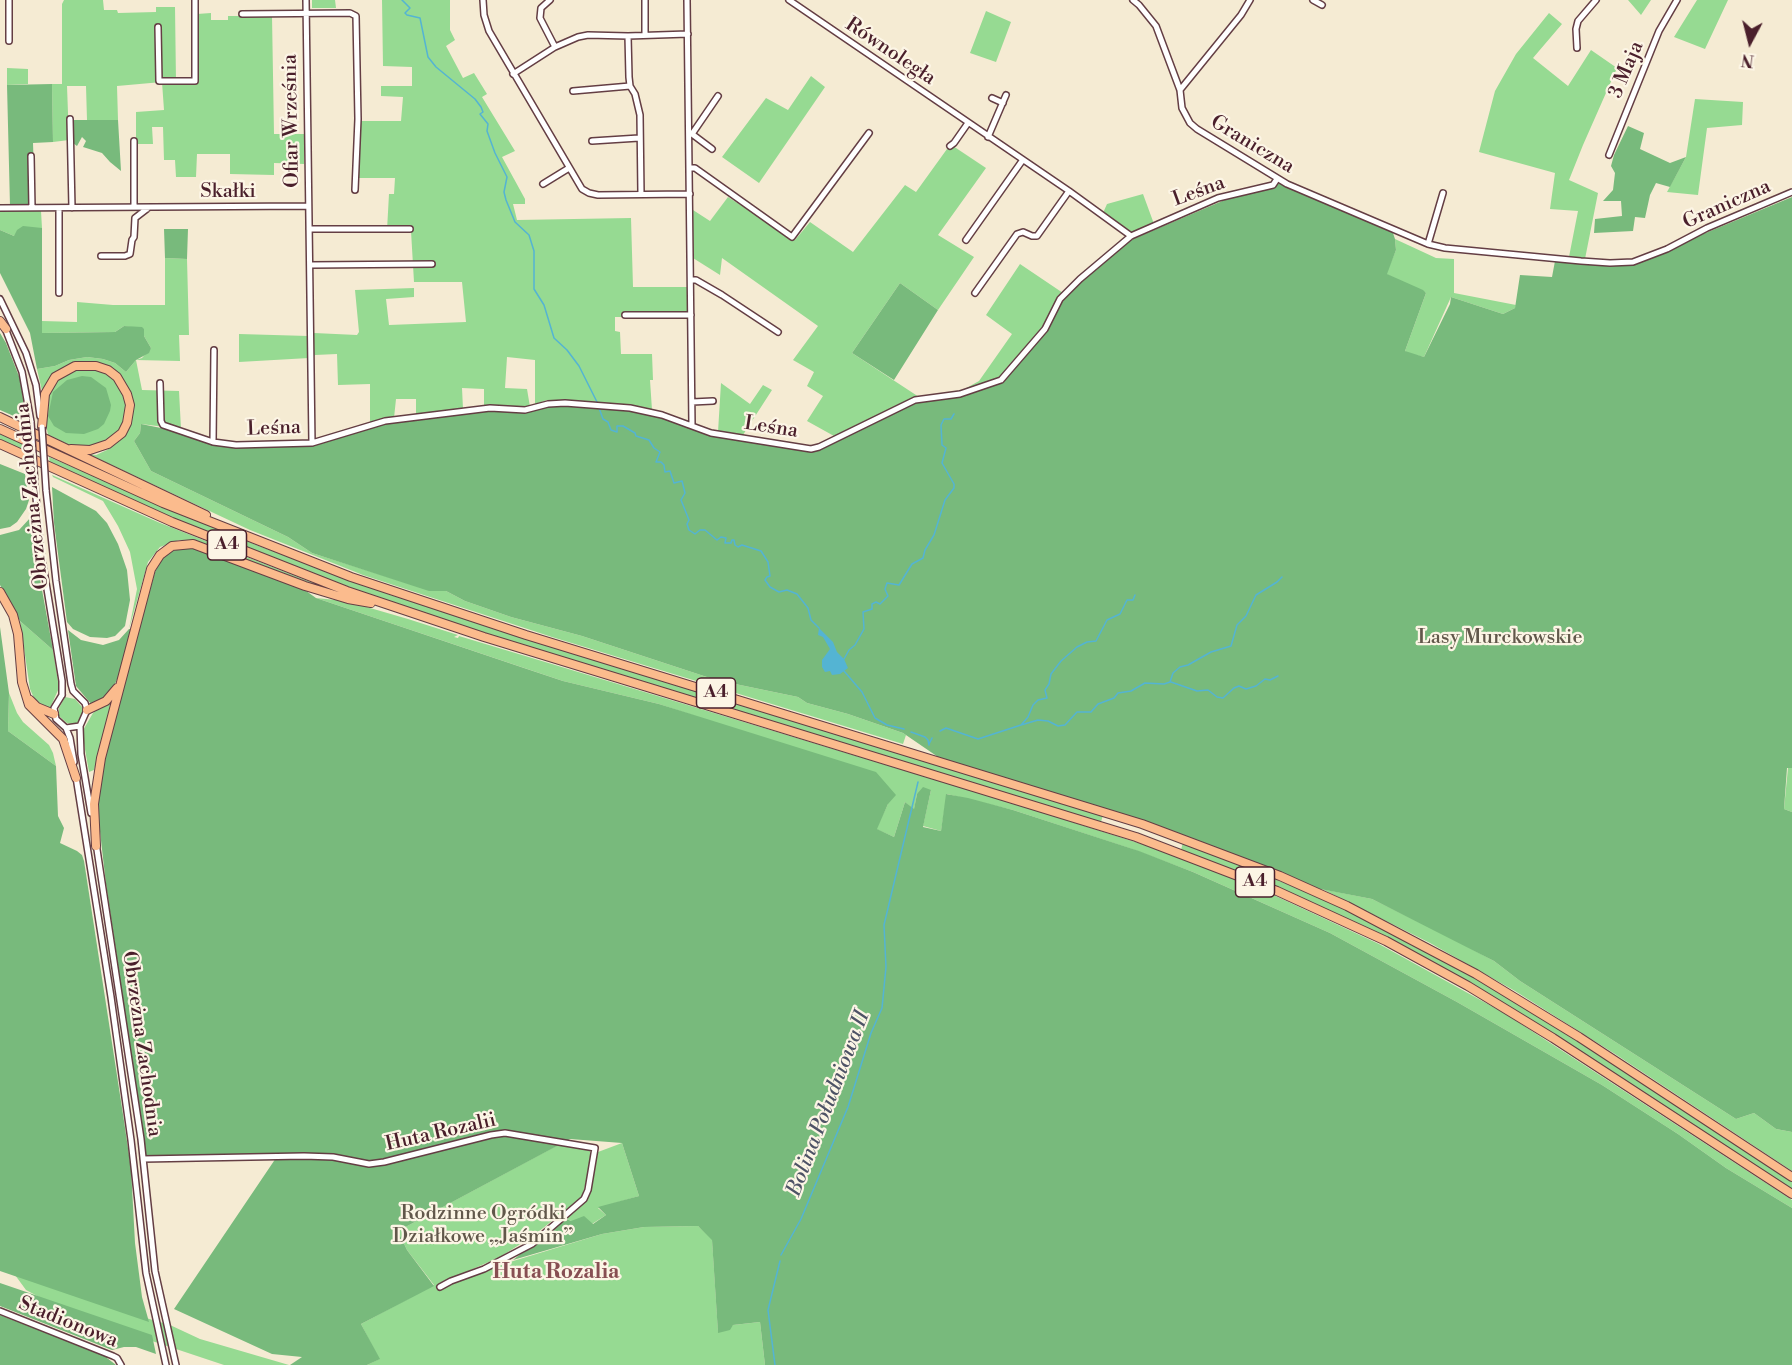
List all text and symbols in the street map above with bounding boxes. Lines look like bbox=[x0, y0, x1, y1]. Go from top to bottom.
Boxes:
north arrow bbox=[1720, 12, 1780, 72]
street label: Równoległa bbox=[840, 13, 940, 91]
street label: 3 Maja bbox=[1604, 38, 1650, 102]
text: N bbox=[1740, 49, 1755, 71]
street label: Ofiar Września bbox=[279, 54, 305, 188]
street label: Graniczna bbox=[1206, 111, 1298, 179]
street label: Leśna bbox=[1169, 171, 1229, 213]
street label: Graniczna bbox=[1679, 175, 1775, 235]
street label: Skałki bbox=[200, 180, 256, 204]
street label: Obrzeżna Zachodnia bbox=[11, 402, 55, 590]
street label: Leśna bbox=[742, 412, 800, 444]
street label: Leśna bbox=[247, 416, 301, 442]
road number: A4 bbox=[208, 530, 246, 560]
park label: Lasy Murckowskie bbox=[1418, 626, 1582, 650]
road number: A4 bbox=[696, 678, 736, 708]
road number: A4 bbox=[1236, 867, 1274, 897]
street label: Obrzeżna Zachodnia bbox=[116, 950, 166, 1138]
water label: Bolina Południowa II bbox=[782, 1008, 876, 1200]
street label: Huta Rozalii bbox=[383, 1109, 499, 1157]
park label: Rodzinne Ogródki Działkowe „Jaśmin” bbox=[393, 1202, 573, 1249]
district label: Huta Rozalia bbox=[493, 1260, 619, 1286]
street label: Stadionowa bbox=[15, 1292, 121, 1354]

